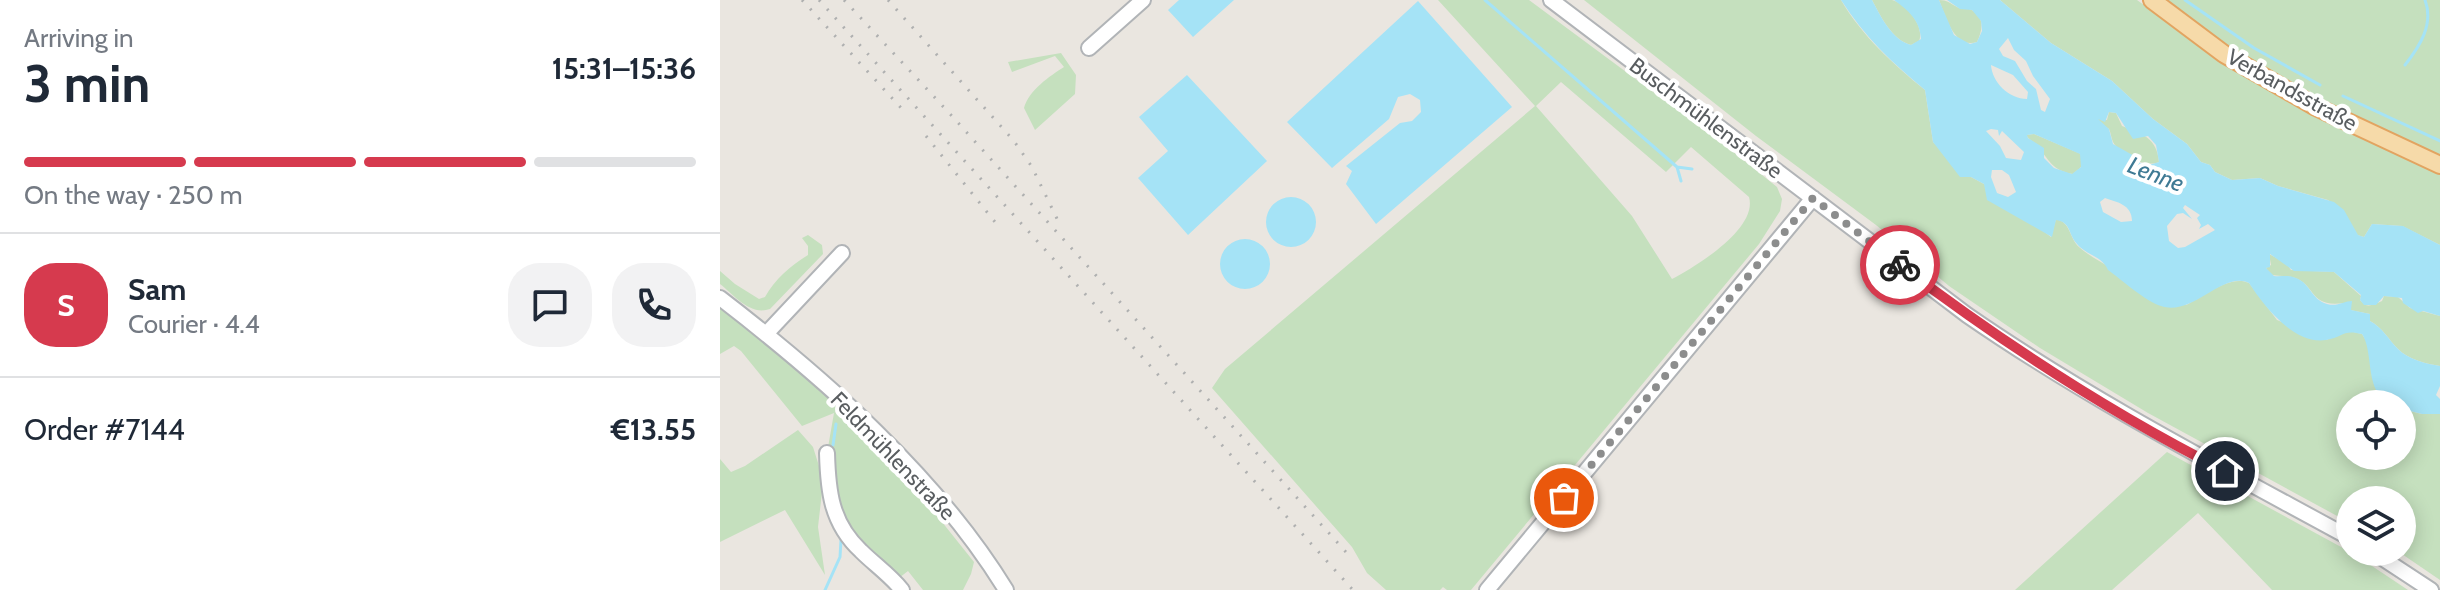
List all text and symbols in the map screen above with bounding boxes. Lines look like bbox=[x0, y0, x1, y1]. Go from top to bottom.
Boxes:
text: Arriving in bbox=[24, 22, 134, 54]
street label: Verbandsstraße bbox=[2222, 43, 2362, 137]
text: 15:31–15:36 bbox=[552, 50, 696, 87]
text: 3 min bbox=[24, 52, 150, 115]
street label: Buschmühlenstraße bbox=[1624, 52, 1788, 184]
water label: Lenne bbox=[2124, 150, 2188, 198]
text: On the way · 250 m bbox=[24, 179, 242, 211]
courier bbox=[1860, 225, 1940, 305]
icon: bike bbox=[1878, 243, 1922, 287]
button: chat bbox=[508, 263, 592, 347]
button: phone bbox=[612, 263, 696, 347]
text: Sam bbox=[128, 271, 186, 308]
text: S bbox=[57, 287, 75, 324]
text: Courier · 4.4 bbox=[128, 308, 260, 340]
street label: Feldmühlenstraße bbox=[825, 386, 961, 526]
map controls bbox=[2336, 390, 2416, 566]
button: locate bbox=[2336, 390, 2416, 470]
text: Order #7144 bbox=[24, 411, 185, 448]
text: €13.55 bbox=[611, 411, 696, 448]
pin bbox=[2191, 437, 2259, 505]
icon: home bbox=[2203, 449, 2247, 493]
pin bbox=[1530, 464, 1598, 532]
icon: bag bbox=[1542, 476, 1586, 520]
button: layers bbox=[2336, 486, 2416, 566]

